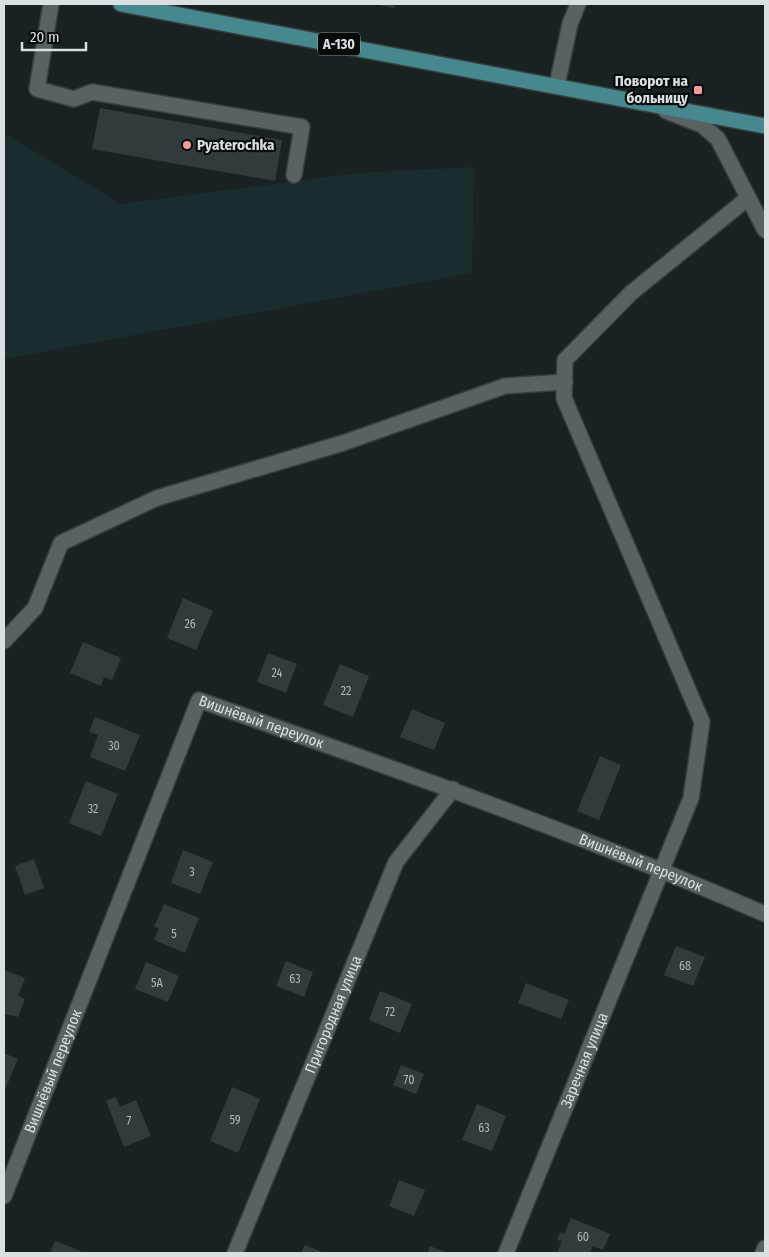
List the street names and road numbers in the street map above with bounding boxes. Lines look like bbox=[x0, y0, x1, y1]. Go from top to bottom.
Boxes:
road number: А-130 bbox=[318, 33, 360, 56]
street label: Вишнёвый переулок bbox=[196, 692, 326, 752]
street label: Вишнёвый переулок bbox=[577, 830, 705, 896]
street label: Пригородная улица bbox=[301, 953, 365, 1076]
street label: Вишнёвый переулок bbox=[21, 1007, 85, 1136]
street label: Заречная улица bbox=[557, 1010, 612, 1111]

